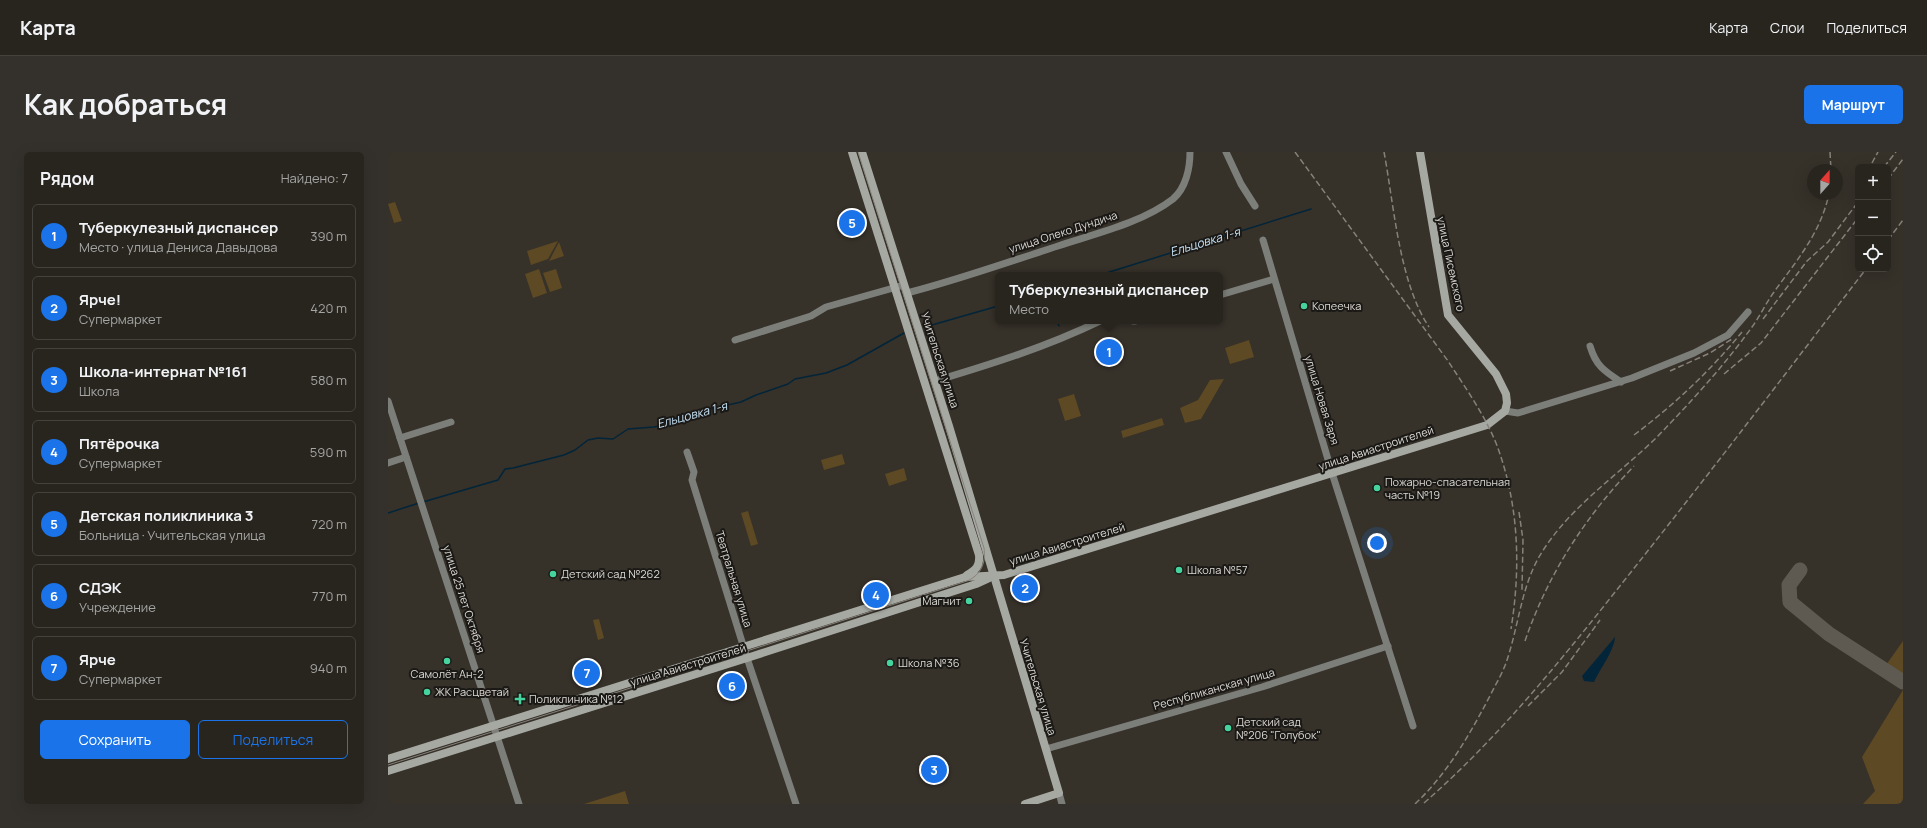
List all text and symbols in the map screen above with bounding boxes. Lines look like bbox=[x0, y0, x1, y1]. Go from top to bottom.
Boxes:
text: Карта bbox=[20, 15, 76, 41]
text: Карта bbox=[1709, 18, 1748, 37]
text: Слои bbox=[1770, 18, 1804, 37]
text: Поделиться bbox=[1826, 18, 1907, 37]
text: Как добраться bbox=[24, 85, 227, 123]
button: Маршрут bbox=[1804, 85, 1903, 124]
north arrow bbox=[1807, 164, 1843, 200]
map controls bbox=[1855, 164, 1891, 272]
button: + bbox=[1855, 164, 1891, 200]
text: Рядом bbox=[40, 167, 94, 190]
text: Найдено: 7 bbox=[281, 169, 348, 187]
button: − bbox=[1855, 200, 1891, 236]
street label: улица Олеко Дундича bbox=[1007, 207, 1119, 256]
pin: 5 bbox=[839, 208, 865, 238]
street label: улица Писемского bbox=[1434, 215, 1469, 313]
text: Туберкулезный диспансер bbox=[79, 217, 278, 238]
water label: Ельцовка 1-я bbox=[1168, 222, 1243, 260]
text: 1 bbox=[51, 227, 57, 245]
text: 390 m bbox=[310, 227, 347, 245]
button: locate bbox=[1855, 236, 1891, 272]
text: Место · улица Дениса Давыдова bbox=[79, 238, 278, 256]
popup bbox=[995, 272, 1223, 324]
text: Туберкулезный диспансер bbox=[1009, 279, 1209, 300]
text: Ярче! bbox=[79, 289, 121, 310]
place label: Копеечка bbox=[1312, 298, 1361, 313]
text: 2 bbox=[50, 299, 58, 317]
text: 420 m bbox=[310, 299, 347, 317]
text: Место bbox=[1009, 300, 1049, 318]
marker: Копеечка bbox=[1299, 301, 1309, 311]
text: Супермаркет bbox=[79, 310, 162, 328]
street label: Учительская улица bbox=[918, 310, 963, 410]
pin: 1 bbox=[1096, 337, 1122, 367]
street label: улица Новая Заря bbox=[1302, 353, 1343, 446]
text: Школа-интернат №161 bbox=[79, 361, 247, 382]
text: 3 bbox=[50, 371, 58, 389]
text: 580 m bbox=[310, 371, 347, 389]
text: Школа bbox=[79, 382, 120, 400]
water label: Ельцовка 1-я bbox=[655, 397, 730, 432]
street label: улица Авиастроителей bbox=[1316, 422, 1435, 473]
text: Пятёрочка bbox=[79, 433, 159, 454]
text: 4 bbox=[50, 443, 58, 461]
text: 590 m bbox=[310, 443, 347, 461]
text: Супермаркет bbox=[79, 454, 162, 472]
place label: Пожарно-спасательная часть №19 bbox=[1385, 474, 1510, 502]
marker: Пожарно-спасательная часть №19 bbox=[1372, 483, 1382, 493]
text: Детская поликлиника 3 bbox=[79, 505, 254, 526]
text: 5 bbox=[50, 515, 58, 533]
text: 720 m bbox=[312, 515, 347, 533]
street label: улица Авиастроителей bbox=[1007, 519, 1127, 568]
text: Больница · Учительская улица bbox=[79, 526, 266, 544]
street label: Театральная улица bbox=[713, 529, 756, 629]
your location bbox=[1367, 533, 1387, 553]
street label: улица 25 лет Октября bbox=[440, 543, 489, 655]
place label: Школа №57 bbox=[1187, 562, 1248, 577]
marker: Школа №57 bbox=[1174, 565, 1184, 575]
place label: Детский сад №262 bbox=[561, 566, 660, 581]
marker: Детский сад №262 bbox=[548, 569, 558, 579]
pin: 2 bbox=[1012, 573, 1038, 603]
text: СДЭК bbox=[79, 577, 122, 598]
pin: 4 bbox=[863, 580, 889, 610]
text: 6 bbox=[50, 587, 58, 605]
text: 770 m bbox=[312, 587, 347, 605]
place label: Магнит bbox=[922, 593, 961, 608]
marker: Магнит bbox=[964, 596, 974, 606]
text: Учреждение bbox=[79, 598, 156, 616]
street label: Учительская улица bbox=[1017, 637, 1060, 737]
street label: улица Авиастроителей bbox=[628, 640, 748, 689]
text: Ярче bbox=[79, 649, 116, 670]
place label: Школа №36 bbox=[898, 655, 960, 670]
marker: Самолёт Ан-2 bbox=[442, 656, 452, 666]
pin: 7 bbox=[574, 658, 600, 688]
marker: Школа №36 bbox=[885, 658, 895, 668]
text: 7 bbox=[51, 659, 57, 677]
text: 940 m bbox=[310, 659, 347, 677]
street label: Республиканская улица bbox=[1152, 664, 1276, 713]
place label: Самолёт Ан-2 bbox=[411, 666, 483, 681]
text: Супермаркет bbox=[79, 670, 162, 688]
pin: 6 bbox=[719, 671, 745, 701]
place label: ЖК Расцветай bbox=[435, 684, 509, 699]
marker: ЖК Расцветай bbox=[422, 687, 432, 697]
place label: Поликлиника №12 bbox=[529, 691, 623, 706]
marker: Поликлиника №12 bbox=[514, 693, 526, 705]
place label: Детский сад №206 "Голубок" bbox=[1236, 714, 1321, 742]
button: Сохранить bbox=[40, 720, 190, 759]
button: Поделиться bbox=[198, 720, 348, 759]
marker: Детский сад №206 "Голубок" bbox=[1223, 723, 1233, 733]
pin: 3 bbox=[921, 755, 947, 785]

